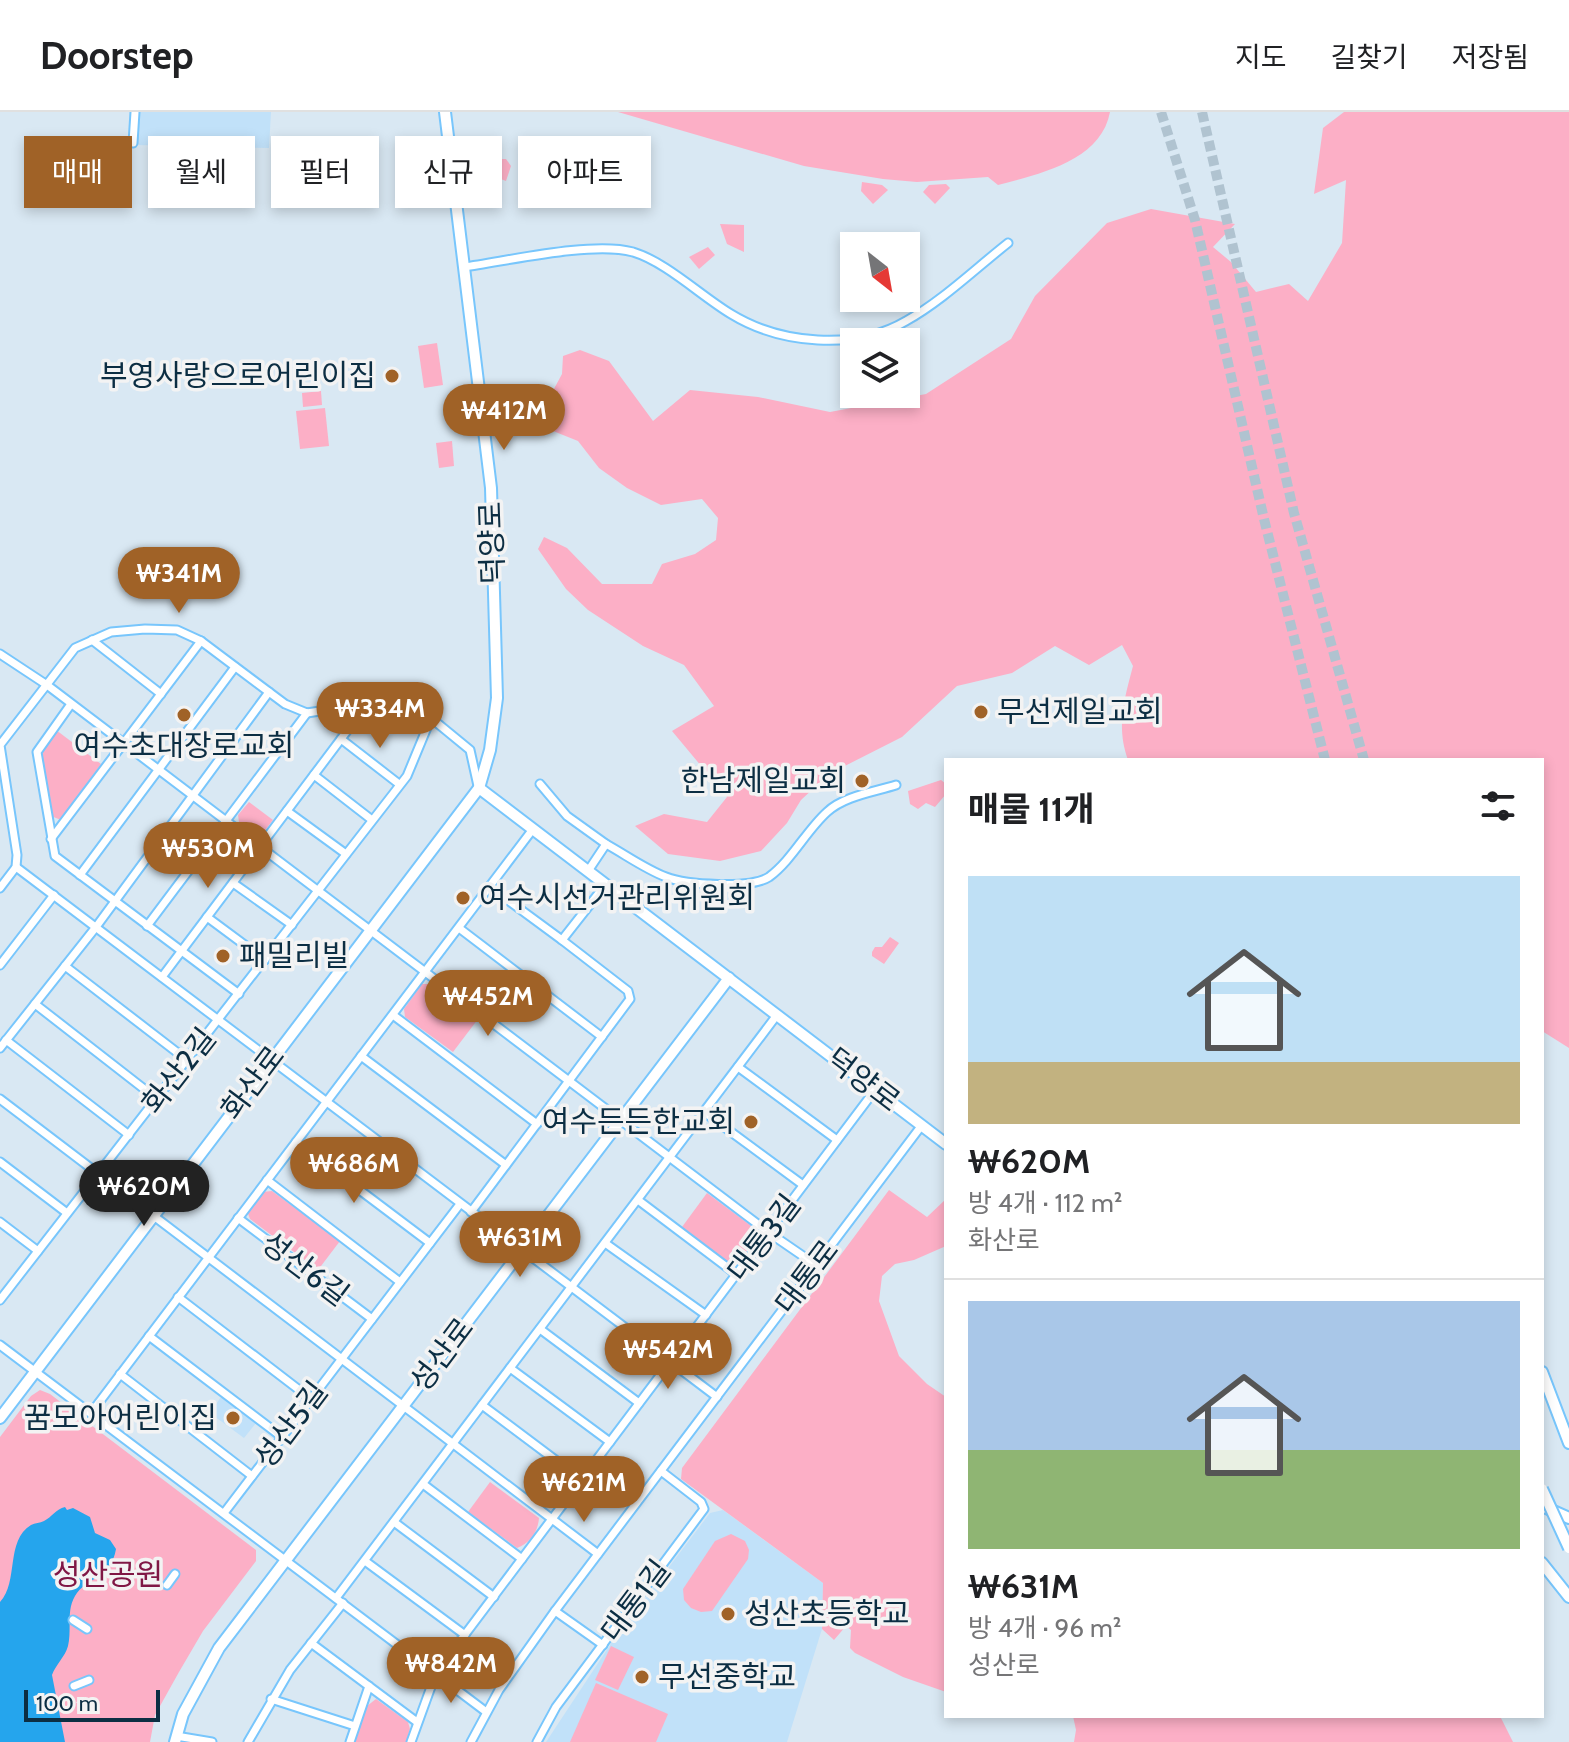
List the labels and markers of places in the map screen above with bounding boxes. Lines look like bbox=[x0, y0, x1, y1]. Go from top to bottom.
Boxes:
place label: 부영사랑으로어린이집 bbox=[100, 357, 376, 394]
marker: 부영사랑으로어린이집 bbox=[383, 367, 401, 385]
pin: ₩412M bbox=[448, 384, 560, 452]
pin: ₩341M bbox=[123, 547, 235, 615]
pin: ₩334M bbox=[324, 682, 436, 750]
place label: 무선제일교회 bbox=[997, 693, 1163, 730]
marker: 무선제일교회 bbox=[972, 703, 990, 721]
marker: 여수초대장로교회 bbox=[175, 706, 193, 724]
place label: 여수초대장로교회 bbox=[74, 727, 294, 764]
place label: 한남제일교회 bbox=[680, 762, 846, 799]
marker: 한남제일교회 bbox=[853, 772, 871, 790]
pin: ₩530M bbox=[152, 822, 264, 890]
place label: 여수시선거관리위원회 bbox=[479, 879, 755, 916]
marker: 여수시선거관리위원회 bbox=[454, 889, 472, 907]
place label: 패밀리빌 bbox=[239, 937, 349, 974]
marker: 패밀리빌 bbox=[214, 947, 232, 965]
pin: ₩452M bbox=[432, 970, 544, 1038]
place label: 여수든든한교회 bbox=[542, 1103, 735, 1140]
marker: 여수든든한교회 bbox=[742, 1113, 760, 1131]
pin: ₩686M bbox=[298, 1137, 410, 1205]
pin: ₩620M bbox=[88, 1160, 200, 1228]
pin: ₩631M bbox=[464, 1211, 576, 1279]
pin: ₩542M bbox=[612, 1323, 724, 1391]
place label: 꿈모아어린이집 bbox=[24, 1399, 217, 1436]
marker: 꿈모아어린이집 bbox=[224, 1409, 242, 1427]
pin: ₩621M bbox=[528, 1456, 640, 1524]
place label: 성산초등학교 bbox=[744, 1595, 910, 1632]
marker: 성산초등학교 bbox=[719, 1605, 737, 1623]
pin: ₩842M bbox=[395, 1637, 507, 1705]
place label: 무선중학교 bbox=[658, 1658, 796, 1695]
marker: 무선중학교 bbox=[633, 1668, 651, 1686]

